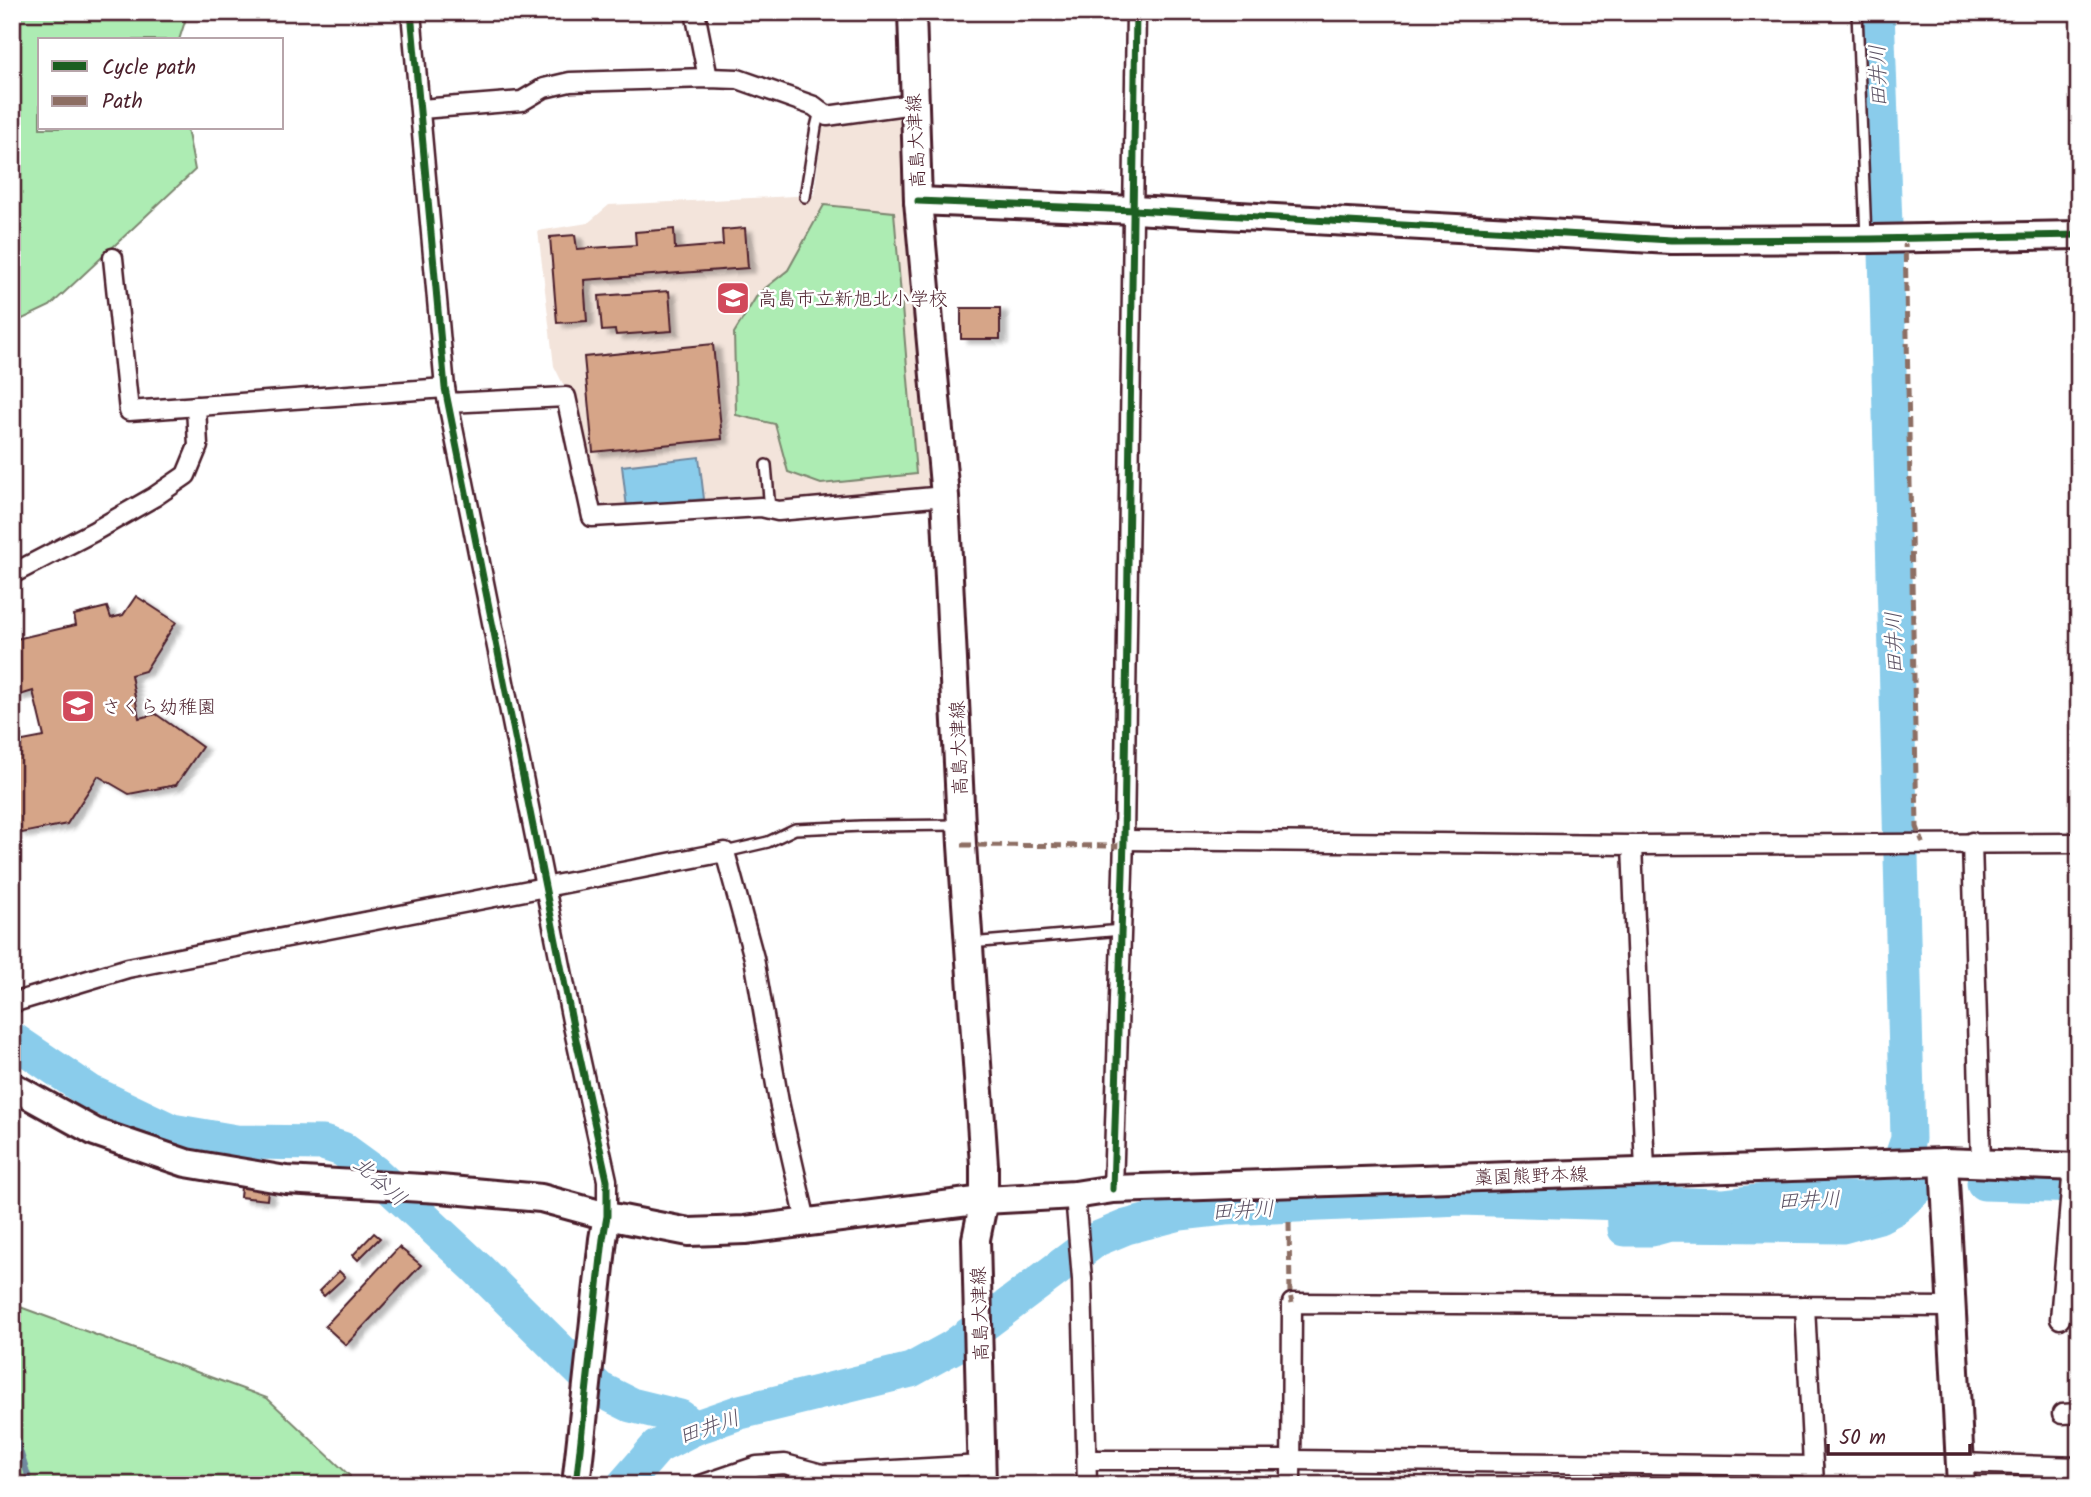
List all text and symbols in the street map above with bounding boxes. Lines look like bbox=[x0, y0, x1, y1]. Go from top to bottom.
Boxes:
legend bbox=[38, 38, 284, 130]
water label: 田井川 bbox=[1862, 44, 1897, 108]
text: Cycle path bbox=[102, 52, 196, 85]
text: Path bbox=[102, 86, 143, 119]
street label: 高島大津線 bbox=[900, 93, 934, 189]
school or university icon: 高島市立新旭北小学校 bbox=[714, 279, 752, 317]
place label: 高島市立新旭北小学校 bbox=[758, 285, 948, 315]
water label: 田井川 bbox=[1878, 611, 1913, 675]
school or university icon: さくら幼稚園 bbox=[59, 687, 97, 725]
place label: さくら幼稚園 bbox=[102, 693, 216, 723]
street label: 高島大津線 bbox=[943, 700, 977, 796]
water label: 北谷川 bbox=[344, 1149, 414, 1215]
street label: 藁園熊野本線 bbox=[1474, 1160, 1589, 1194]
water label: 田井川 bbox=[1777, 1184, 1841, 1219]
water label: 田井川 bbox=[1211, 1193, 1275, 1230]
street label: 高島大津線 bbox=[964, 1266, 998, 1362]
water label: 田井川 bbox=[674, 1403, 745, 1454]
scale bar bbox=[1828, 1413, 1970, 1457]
text: 50 m bbox=[1839, 1422, 1886, 1455]

